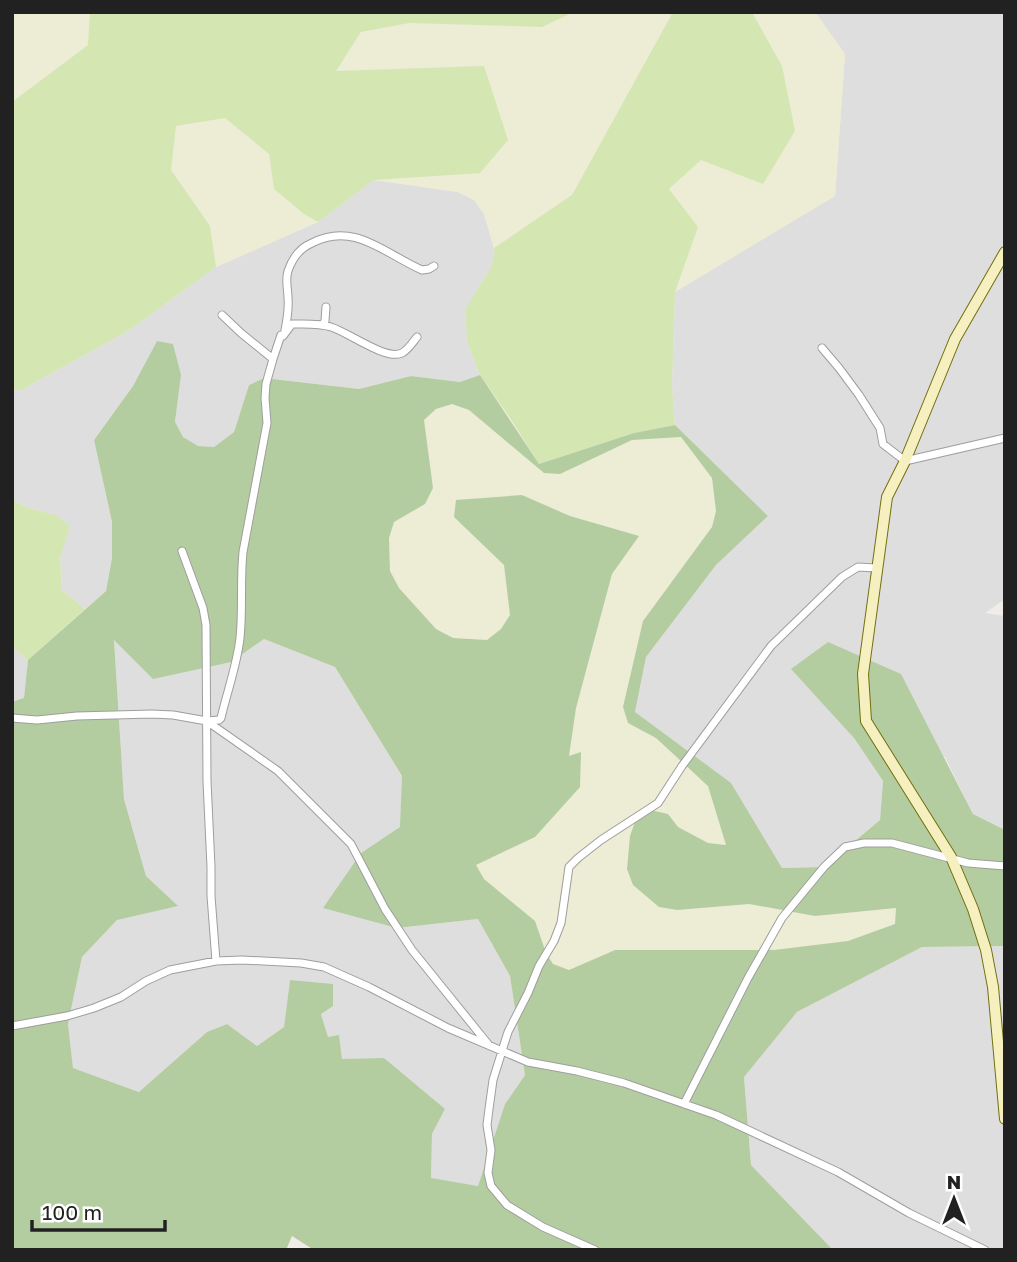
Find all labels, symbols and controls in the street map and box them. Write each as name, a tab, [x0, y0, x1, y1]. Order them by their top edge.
north arrow	[919, 1164, 989, 1234]
text: N	[947, 1170, 961, 1193]
scale bar	[32, 1188, 164, 1232]
text: 100 m	[42, 1199, 102, 1225]

